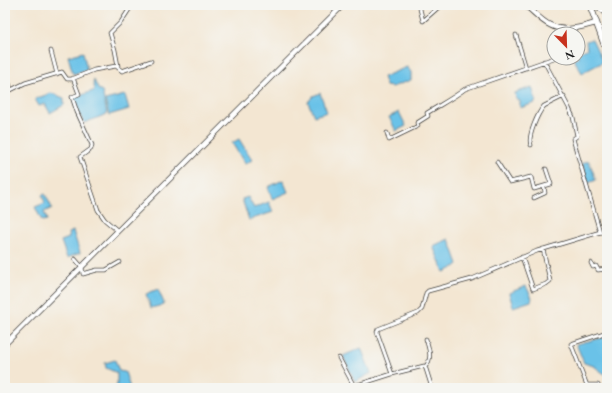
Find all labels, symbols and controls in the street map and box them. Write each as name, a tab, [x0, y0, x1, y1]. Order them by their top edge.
north arrow	[546, 26, 586, 66]
text: N	[563, 47, 577, 63]

